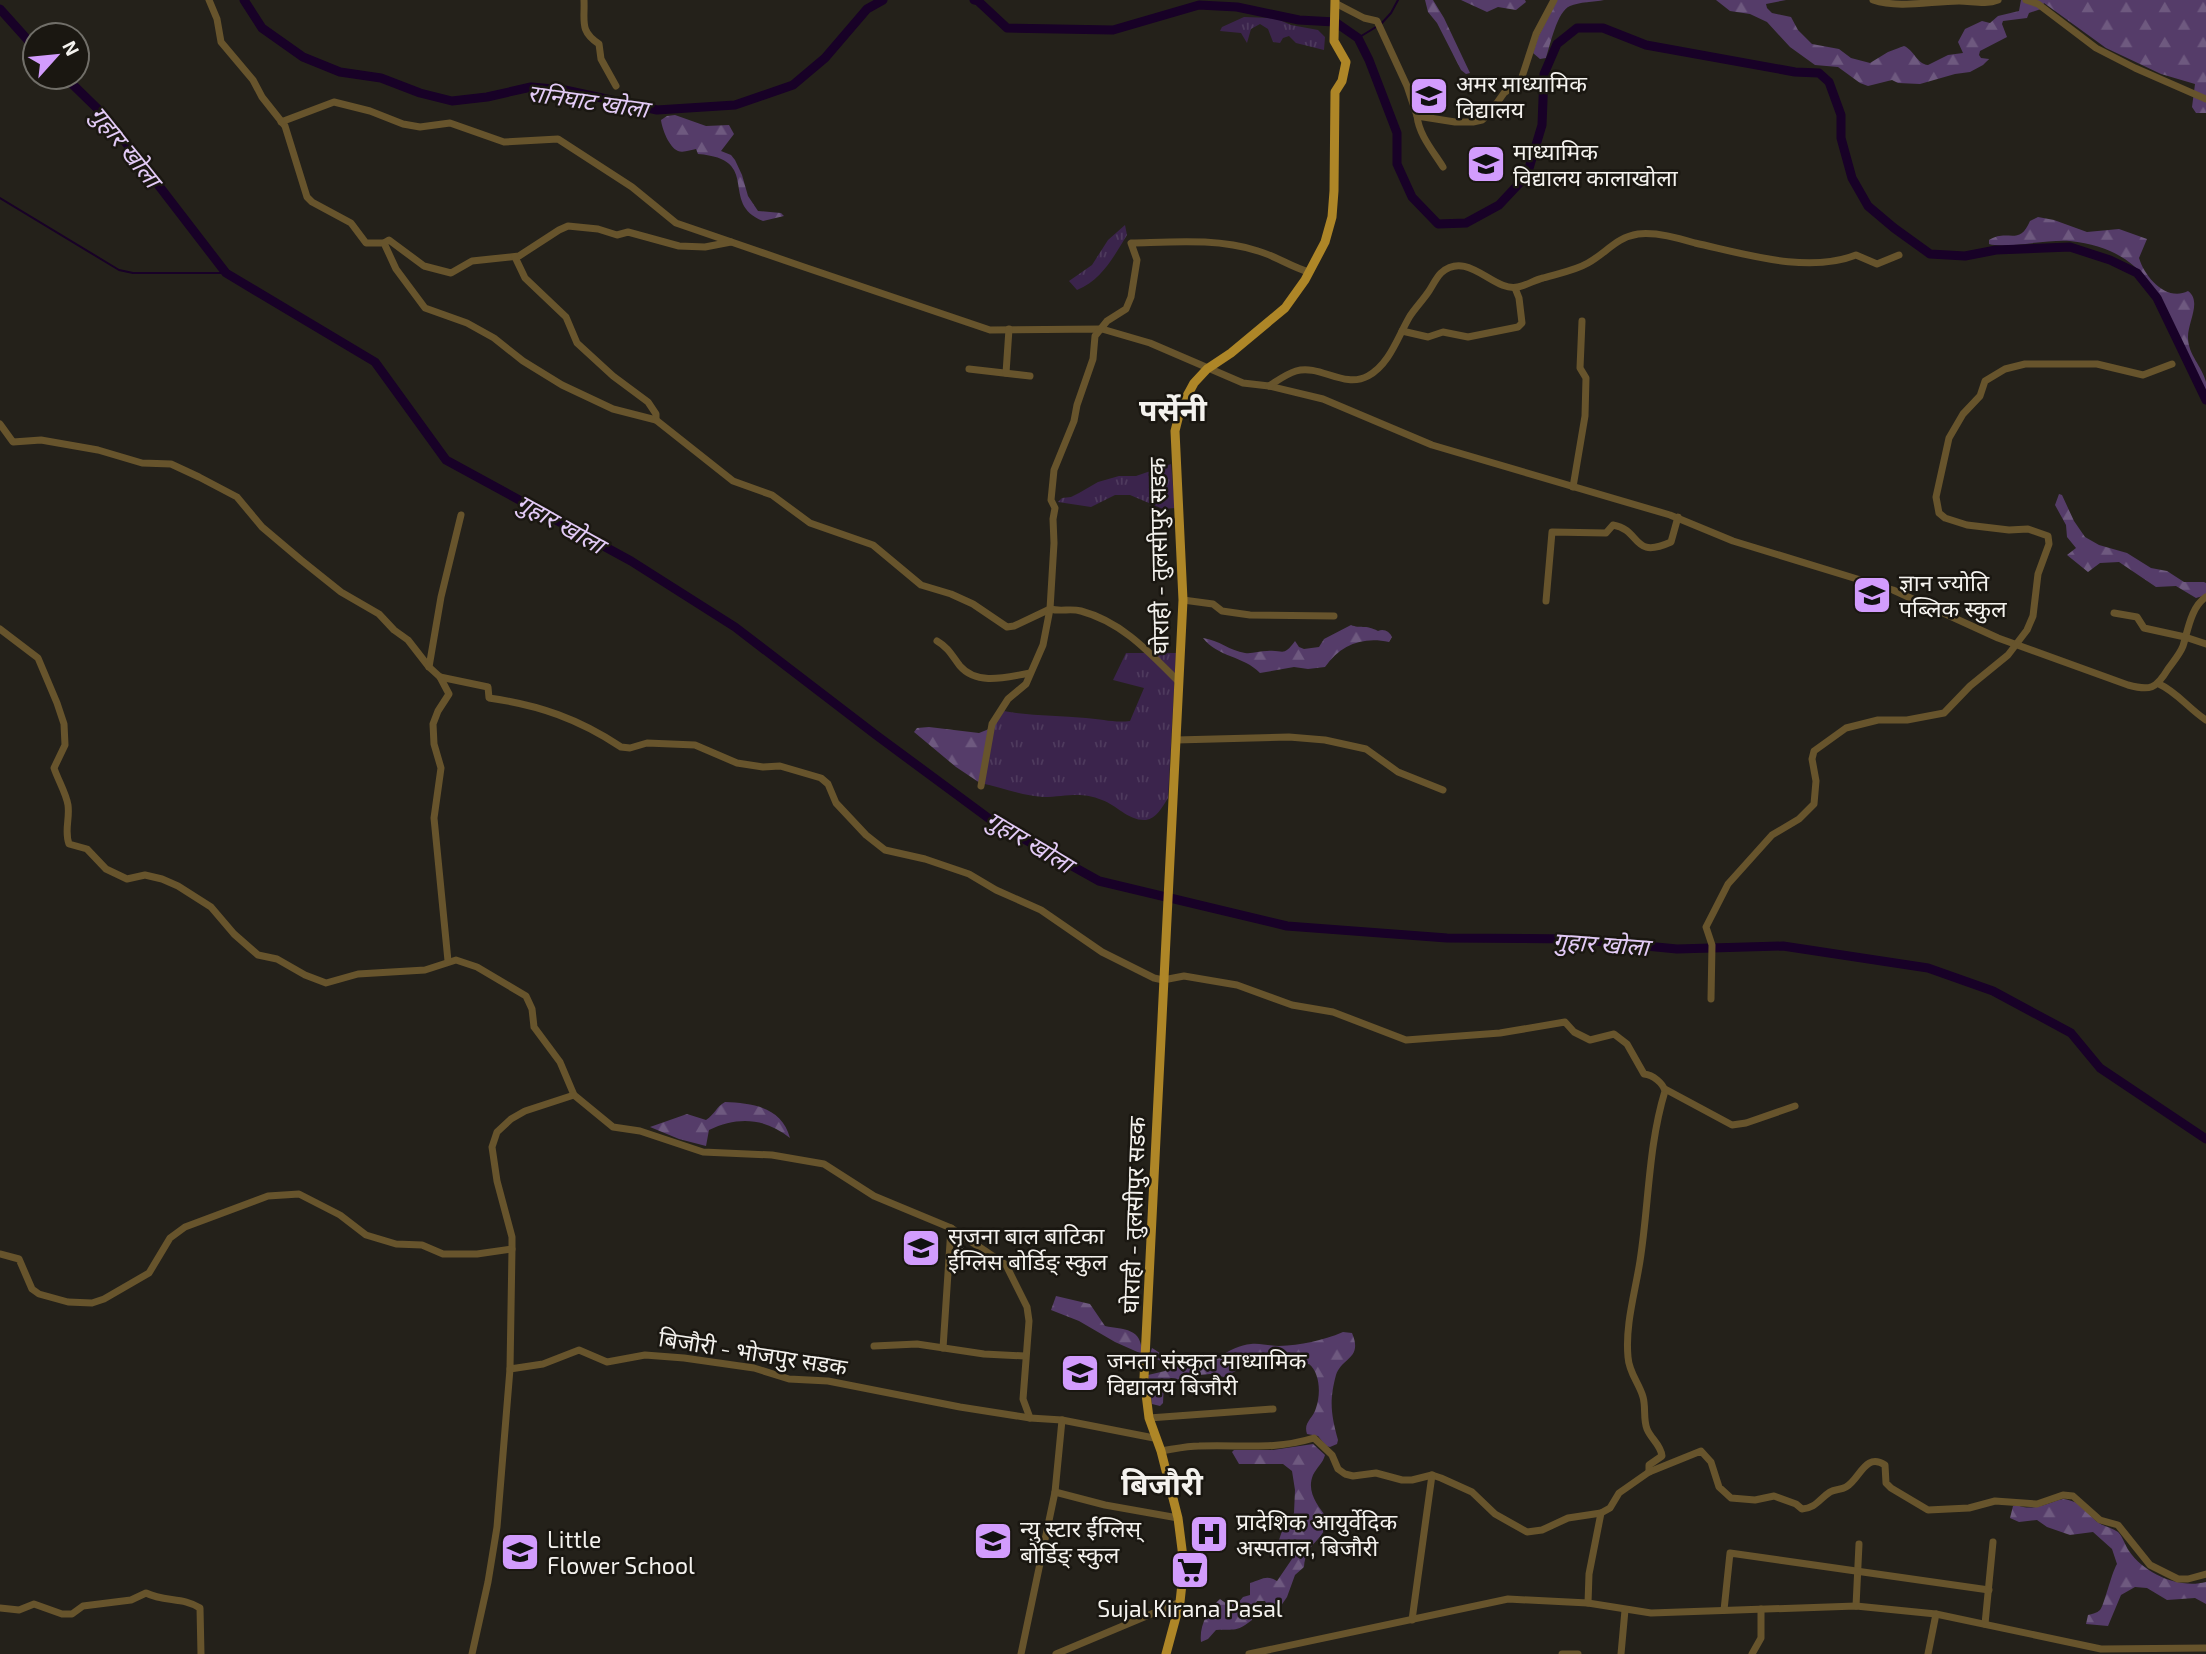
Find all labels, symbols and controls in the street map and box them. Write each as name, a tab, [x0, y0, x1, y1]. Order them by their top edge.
north arrow	[21, 21, 91, 91]
text: N	[58, 37, 85, 59]
place label: अमर माध्यामिक विद्यालय	[1456, 69, 1588, 123]
school or university icon: अमर माध्यामिक विद्यालय	[1408, 75, 1450, 117]
water label: रानिघाट खोला	[526, 77, 655, 123]
water label: गुहार खोला	[83, 100, 170, 197]
place label: माध्यामिक विद्यालय कालाखोला	[1513, 137, 1679, 191]
school or university icon: माध्यामिक विद्यालय कालाखोला	[1465, 143, 1507, 185]
district label: पर्सेनी	[1139, 391, 1208, 427]
street label: घोराही - तुलसीपुर सडक	[1142, 456, 1176, 655]
water label: गुहार खोला	[511, 487, 614, 563]
place label: ज्ञान ज्योति पब्लिक स्कुल	[1899, 568, 2007, 624]
school or university icon: ज्ञान ज्योति पब्लिक स्कुल	[1851, 574, 1893, 616]
water label: गुहार खोला	[980, 804, 1083, 882]
water label: गुहार खोला	[1552, 925, 1655, 963]
street label: घोराही - तुलसीपुर सडक	[1116, 1115, 1152, 1314]
place label: सृजना बाल बाटिका ईंग्लिस बोर्डिङ् स्कुल	[948, 1221, 1108, 1277]
school or university icon: सृजना बाल बाटिका ईंग्लिस बोर्डिङ् स्कुल	[900, 1227, 942, 1269]
street label: बिजौरी - भोजपुर सडक	[656, 1323, 851, 1383]
place label: जनता संस्कृत माध्यामिक विद्यालय बिजौरी	[1107, 1346, 1308, 1400]
school or university icon: जनता संस्कृत माध्यामिक विद्यालय बिजौरी	[1059, 1352, 1101, 1394]
district label: बिजौरी	[1121, 1465, 1204, 1501]
place label: प्रादेशिक आयुर्वेदिक अस्पताल, बिजौरी	[1236, 1507, 1398, 1561]
hospital icon: प्रादेशिक आयुर्वेदिक अस्पताल, बिजौरी	[1188, 1513, 1230, 1555]
place label: न्यु स्टार ईंग्लिस् बोर्डिङ् स्कुल	[1020, 1514, 1145, 1570]
school or university icon: न्यु स्टार ईंग्लिस् बोर्डिङ् स्कुल	[972, 1520, 1014, 1562]
place label: Little Flower School	[547, 1525, 695, 1579]
school or university icon: Little Flower School	[499, 1531, 541, 1573]
supermarket icon: Sujal Kirana Pasal	[1169, 1549, 1211, 1591]
place label: Sujal Kirana Pasal	[1097, 1594, 1283, 1622]

